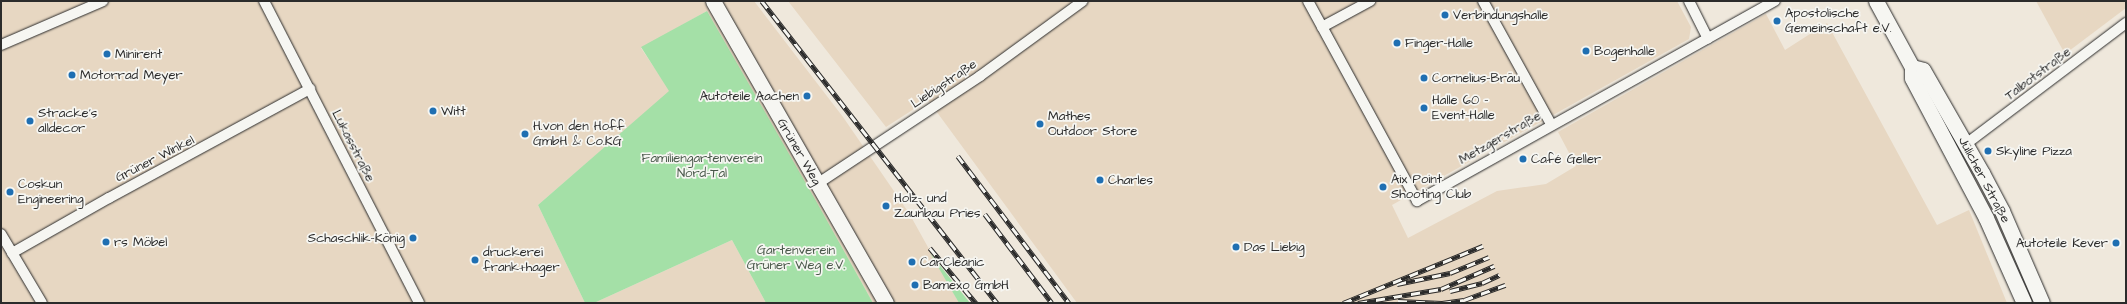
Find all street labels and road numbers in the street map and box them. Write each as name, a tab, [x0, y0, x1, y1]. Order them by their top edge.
street label: Talbotstraße	[2002, 44, 2074, 104]
street label: Liebigstraße	[908, 56, 980, 112]
street label: Lukasstraße	[328, 107, 378, 185]
street label: Metzgerstraße	[1456, 108, 1544, 168]
street label: Grüner Weg	[774, 116, 824, 188]
street label: Grüner Winkel	[113, 132, 197, 186]
street label: Jülicher Straße	[1955, 134, 2013, 226]

